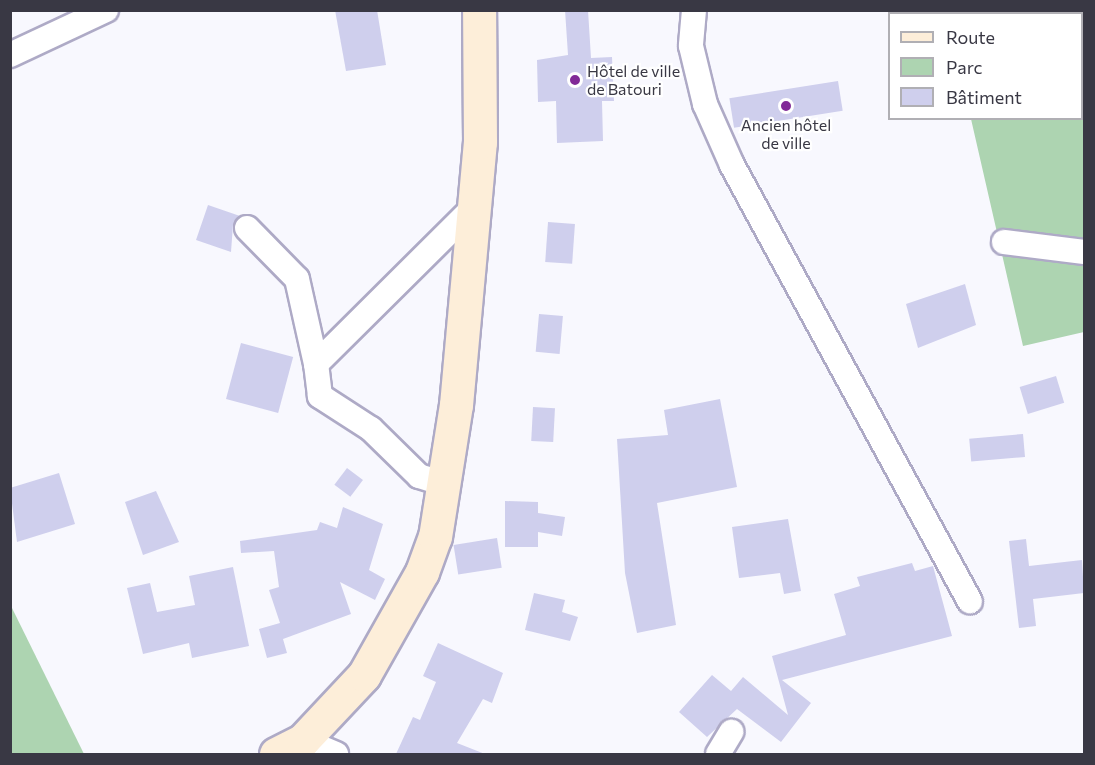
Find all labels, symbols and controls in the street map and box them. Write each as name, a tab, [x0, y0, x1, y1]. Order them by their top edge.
legend	[888, 12, 1083, 120]
text: Route	[946, 26, 995, 48]
text: Parc	[946, 56, 983, 78]
place label: Hôtel de ville de Batouri	[587, 61, 680, 99]
marker: Hôtel de ville de Batouri	[568, 73, 582, 87]
text: Bâtiment	[946, 86, 1022, 108]
marker: Ancien hôtel de ville	[779, 99, 793, 113]
place label: Ancien hôtel de ville	[741, 115, 831, 153]

